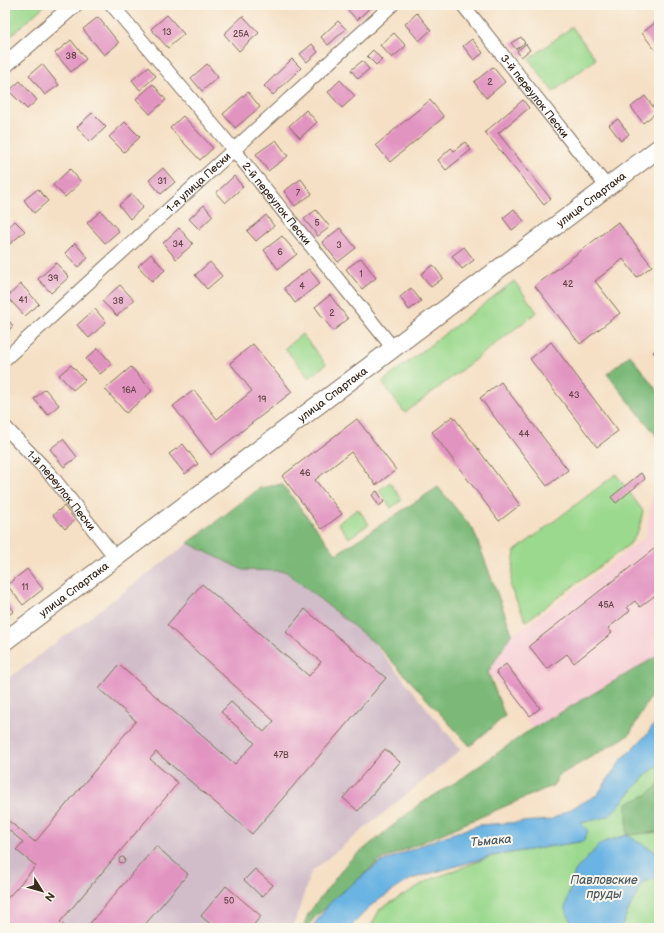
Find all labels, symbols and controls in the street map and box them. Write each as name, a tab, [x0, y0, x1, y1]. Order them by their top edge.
house number: 13	[162, 27, 172, 38]
house number: 25А	[233, 29, 250, 40]
house number: 38	[66, 51, 76, 62]
street label: 3-й переулок Пески	[498, 52, 572, 140]
house number: 2	[487, 77, 493, 88]
street label: 1-я улица Пески	[163, 149, 233, 215]
street label: 2-й переулок Пески	[240, 159, 314, 247]
street label: улица Спартака	[554, 169, 629, 229]
house number: 31	[157, 176, 167, 187]
house number: 7	[296, 188, 301, 199]
house number: 5	[314, 218, 320, 229]
house number: 34	[172, 239, 184, 250]
house number: 3	[336, 240, 342, 251]
house number: 6	[277, 247, 283, 258]
house number: 1	[359, 269, 363, 280]
house number: 39	[48, 273, 58, 284]
house number: 42	[563, 279, 574, 290]
house number: 4	[299, 281, 305, 292]
house number: 41	[19, 295, 27, 306]
house number: 38	[113, 296, 123, 307]
house number: 2	[329, 308, 335, 319]
street label: улица Спартака	[295, 364, 370, 424]
house number: 16А	[122, 385, 137, 396]
house number: 43	[568, 390, 580, 401]
house number: 19	[258, 394, 266, 405]
house number: 44	[519, 429, 530, 440]
street label: 1-й переулок Пески	[24, 448, 98, 533]
house number: 46	[300, 468, 311, 479]
street label: улица Спартака	[36, 559, 111, 620]
house number: 11	[22, 582, 28, 593]
house number: 45А	[598, 600, 615, 611]
house number: 47В	[273, 750, 289, 761]
water label: Тьмака	[470, 832, 512, 850]
north arrow	[22, 871, 62, 911]
water label: Павловские пруды	[570, 873, 638, 902]
text: N	[42, 890, 57, 904]
house number: 50	[224, 896, 234, 907]

